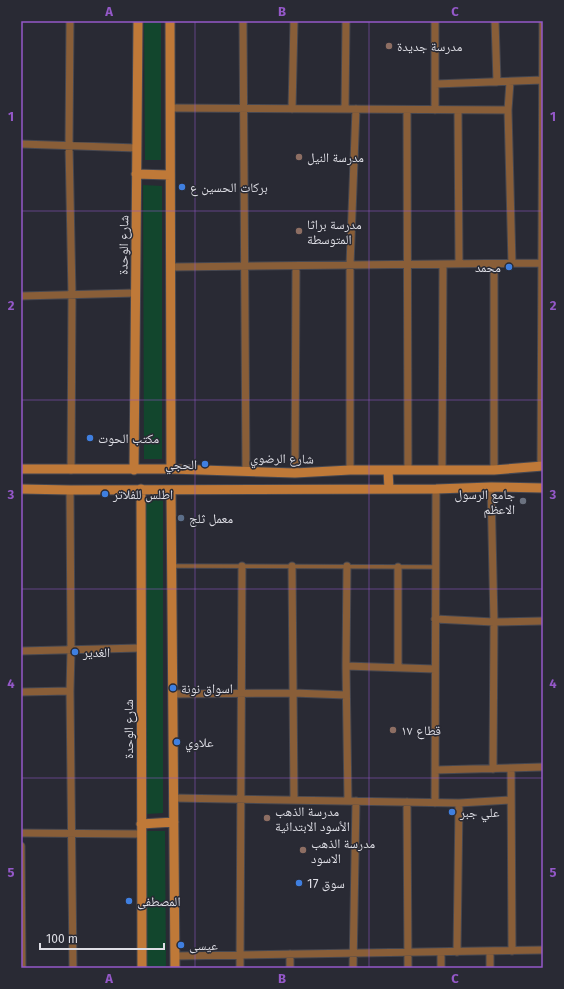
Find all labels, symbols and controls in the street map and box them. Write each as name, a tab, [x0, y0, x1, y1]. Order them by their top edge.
text: A	[104, 4, 113, 19]
text: B	[278, 4, 286, 19]
text: C	[451, 4, 459, 19]
place label: مدرسة جديدة	[397, 39, 462, 55]
marker: مدرسة جديدة	[384, 41, 394, 51]
text: 1	[8, 109, 14, 124]
text: 1	[550, 109, 556, 124]
place label: مدرسة النيل	[307, 150, 364, 166]
marker: مدرسة النيل	[294, 152, 304, 162]
place label: بركات الحسين ع	[190, 180, 268, 197]
marker: بركات الحسين ع	[177, 182, 187, 192]
street label: شارع الوحدة	[115, 215, 134, 275]
place label: مدرسة براثا المتوسطة	[307, 217, 362, 248]
marker: مدرسة براثا المتوسطة	[294, 226, 304, 236]
place label: محمد	[475, 260, 501, 275]
marker: محمد	[504, 262, 514, 272]
text: 2	[8, 298, 15, 313]
text: 2	[550, 298, 557, 313]
place label: مكتب الحوت	[98, 431, 159, 447]
marker: مكتب الحوت	[85, 433, 95, 443]
street label: شارع الرضوي	[250, 450, 314, 470]
place label: الحجي	[165, 457, 197, 475]
marker: الحجي	[200, 459, 210, 469]
text: 3	[7, 487, 15, 502]
place label: اطلس للفلاتر	[112, 487, 173, 503]
place label: جامع الرسول الاعظم	[454, 487, 515, 518]
text: 3	[549, 487, 557, 502]
marker: اطلس للفلاتر	[100, 489, 110, 499]
marker: جامع الرسول الاعظم	[518, 496, 528, 506]
place label: معمل ثلج	[189, 511, 233, 528]
marker: معمل ثلج	[176, 513, 186, 523]
place label: الغدير	[82, 645, 110, 661]
marker: الغدير	[70, 647, 80, 657]
text: 4	[7, 676, 15, 691]
text: 4	[549, 676, 557, 691]
place label: اسواق نونة	[181, 681, 233, 697]
marker: اسواق نونة	[168, 683, 178, 693]
street label: شارع الوحدة	[121, 699, 138, 759]
place label: قطاع ١٧	[401, 723, 441, 740]
marker: قطاع ١٧	[388, 725, 398, 735]
place label: علاوي	[185, 735, 214, 753]
marker: علاوي	[172, 737, 182, 747]
place label: مدرسة الذهب الأسود الابتدائية	[275, 804, 350, 835]
place label: علي جبر	[459, 805, 500, 823]
marker: علي جبر	[447, 807, 457, 817]
marker: مدرسة الذهب الأسود الابتدائية	[262, 813, 272, 823]
place label: مدرسة الذهب الاسود	[311, 836, 375, 867]
marker: مدرسة الذهب الاسود	[298, 845, 308, 855]
text: 5	[8, 865, 15, 880]
text: 5	[550, 865, 557, 880]
place label: سوق 17	[307, 876, 345, 892]
marker: سوق 17	[294, 878, 304, 888]
place label: المصطفى	[137, 894, 180, 910]
marker: المصطفى	[124, 896, 134, 906]
scale bar	[40, 925, 164, 951]
text: 100 m	[46, 932, 78, 946]
place label: عيسى	[189, 938, 218, 954]
marker: عيسى	[176, 940, 186, 950]
text: A	[104, 971, 113, 986]
text: B	[278, 971, 286, 986]
text: C	[451, 971, 459, 986]

